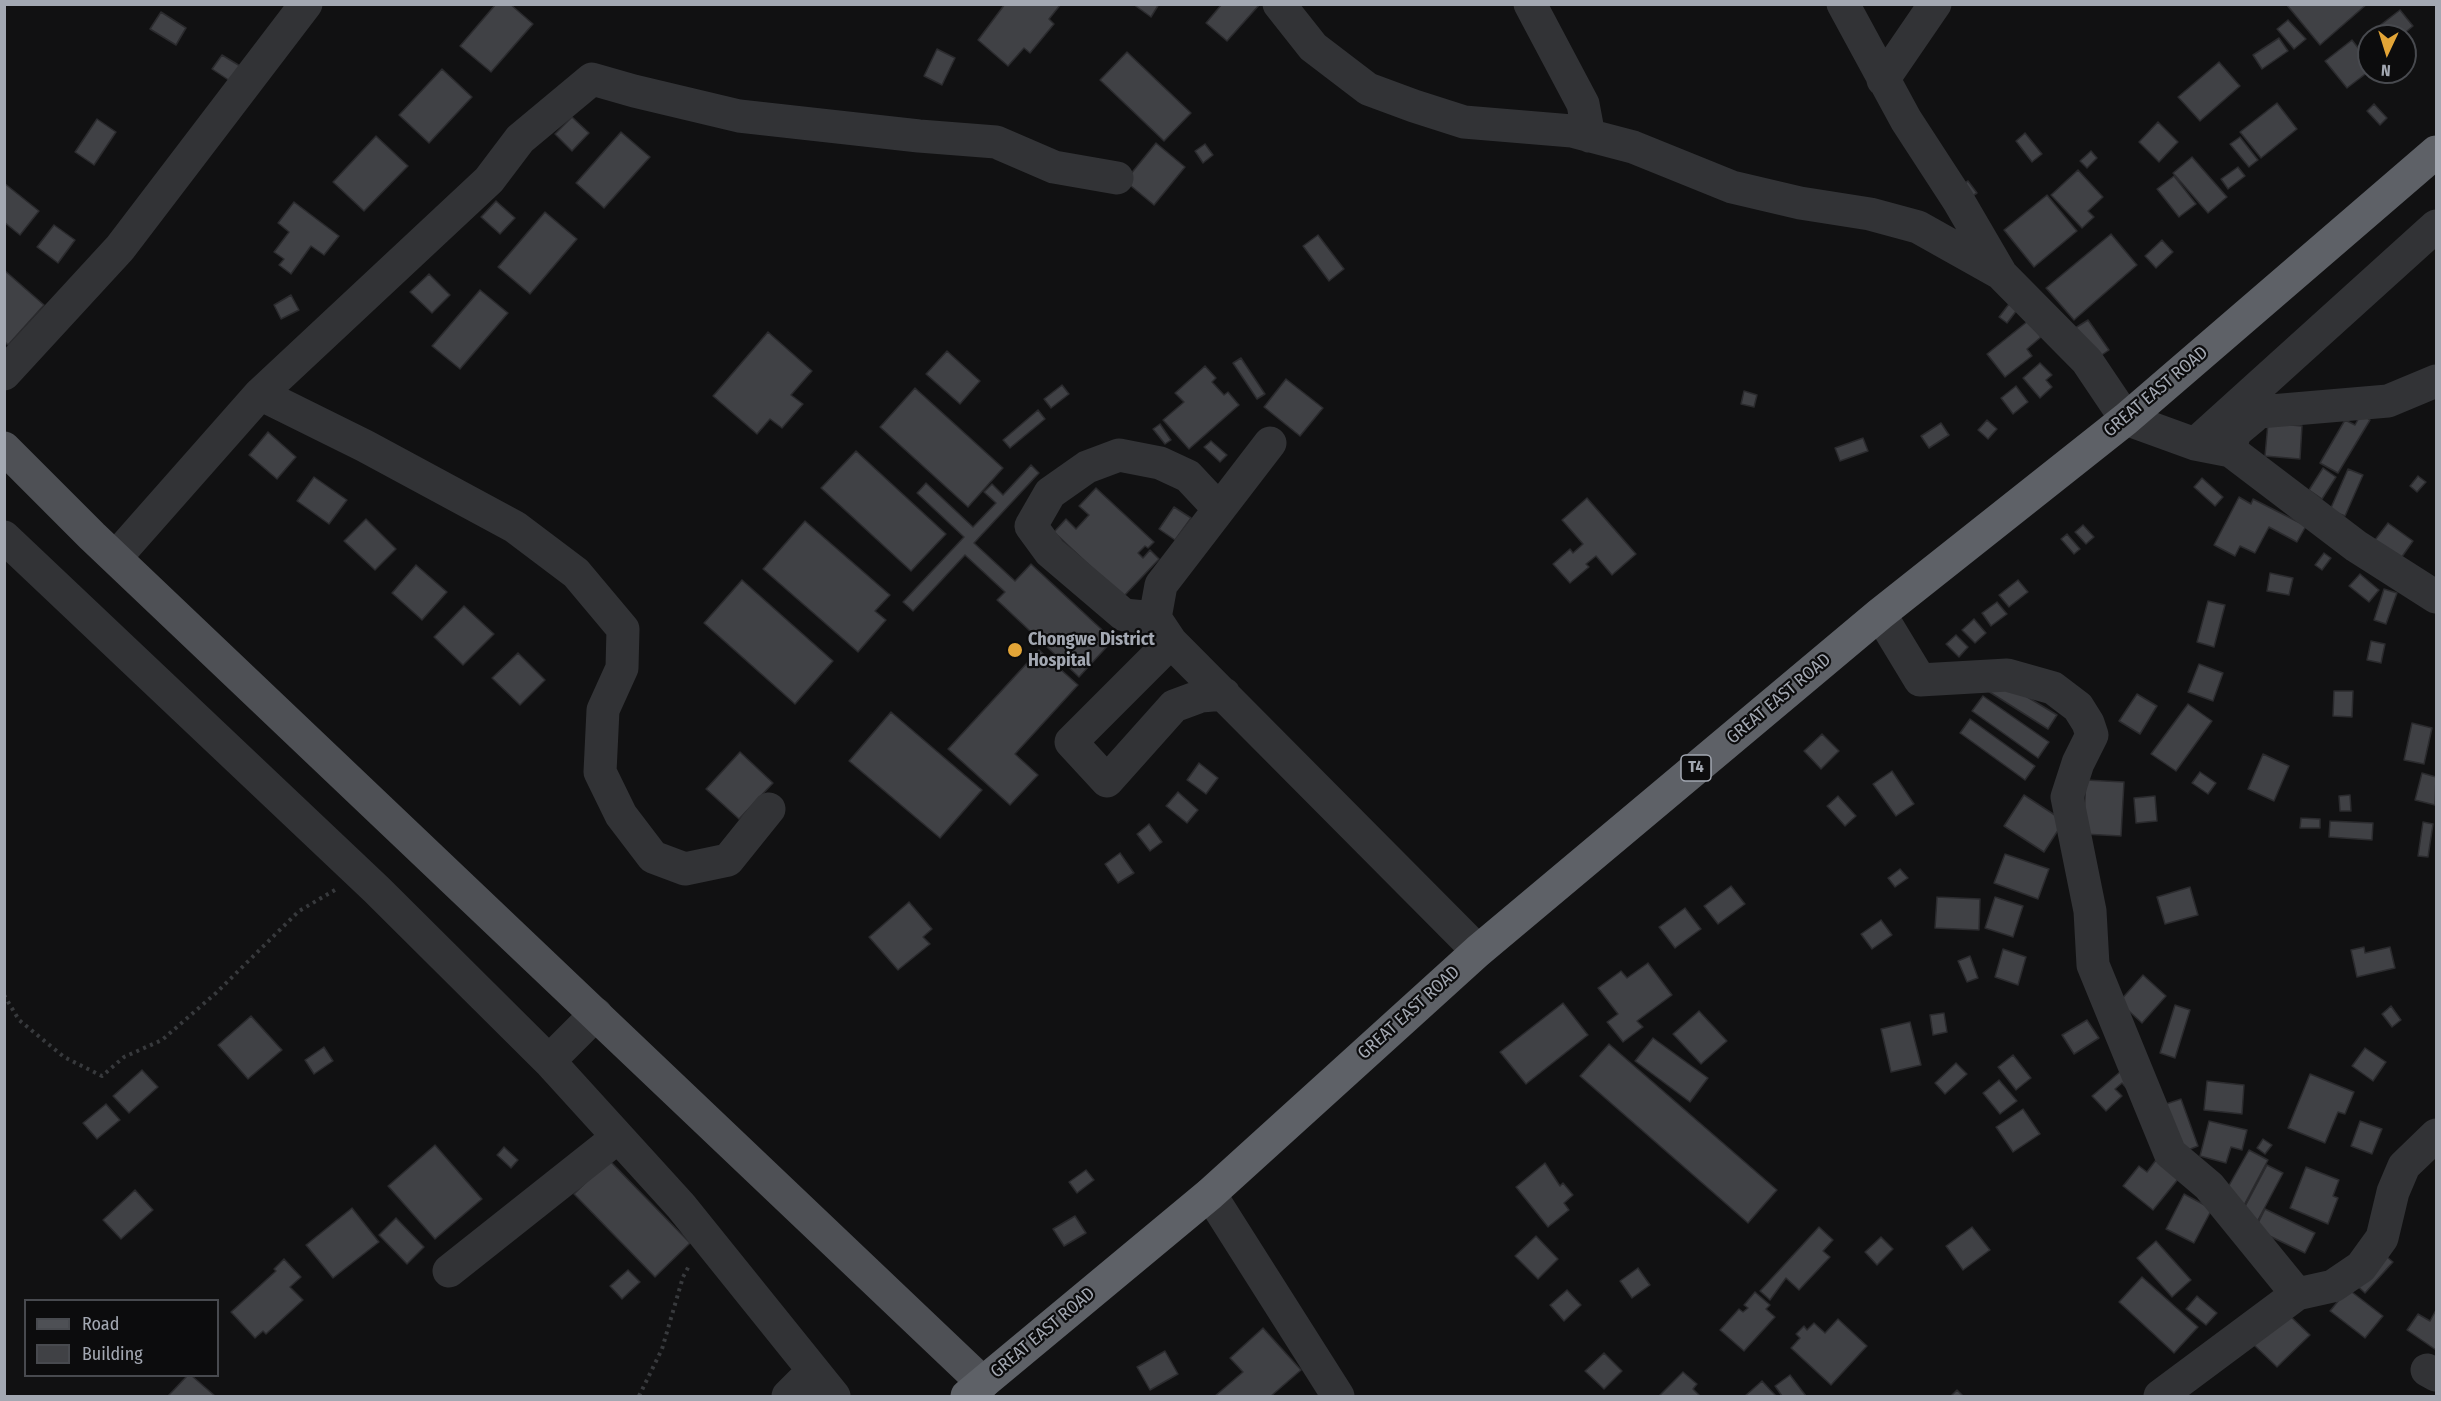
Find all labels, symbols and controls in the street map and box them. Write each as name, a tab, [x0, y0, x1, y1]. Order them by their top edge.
north arrow	[2357, 24, 2417, 84]
text: N	[2380, 61, 2391, 80]
street label: GREAT EAST ROAD	[2099, 342, 2213, 442]
place label: Chongwe District Hospital	[1028, 629, 1155, 672]
marker: Chongwe District Hospital	[1006, 641, 1024, 659]
street label: GREAT EAST ROAD	[1722, 649, 1836, 749]
road number: T4	[1681, 755, 1711, 781]
street label: GREAT EAST ROAD	[1354, 962, 1464, 1064]
street label: GREAT EAST ROAD	[986, 1283, 1100, 1383]
legend	[24, 1299, 219, 1377]
text: Road	[82, 1313, 119, 1335]
text: Building	[82, 1343, 143, 1365]

